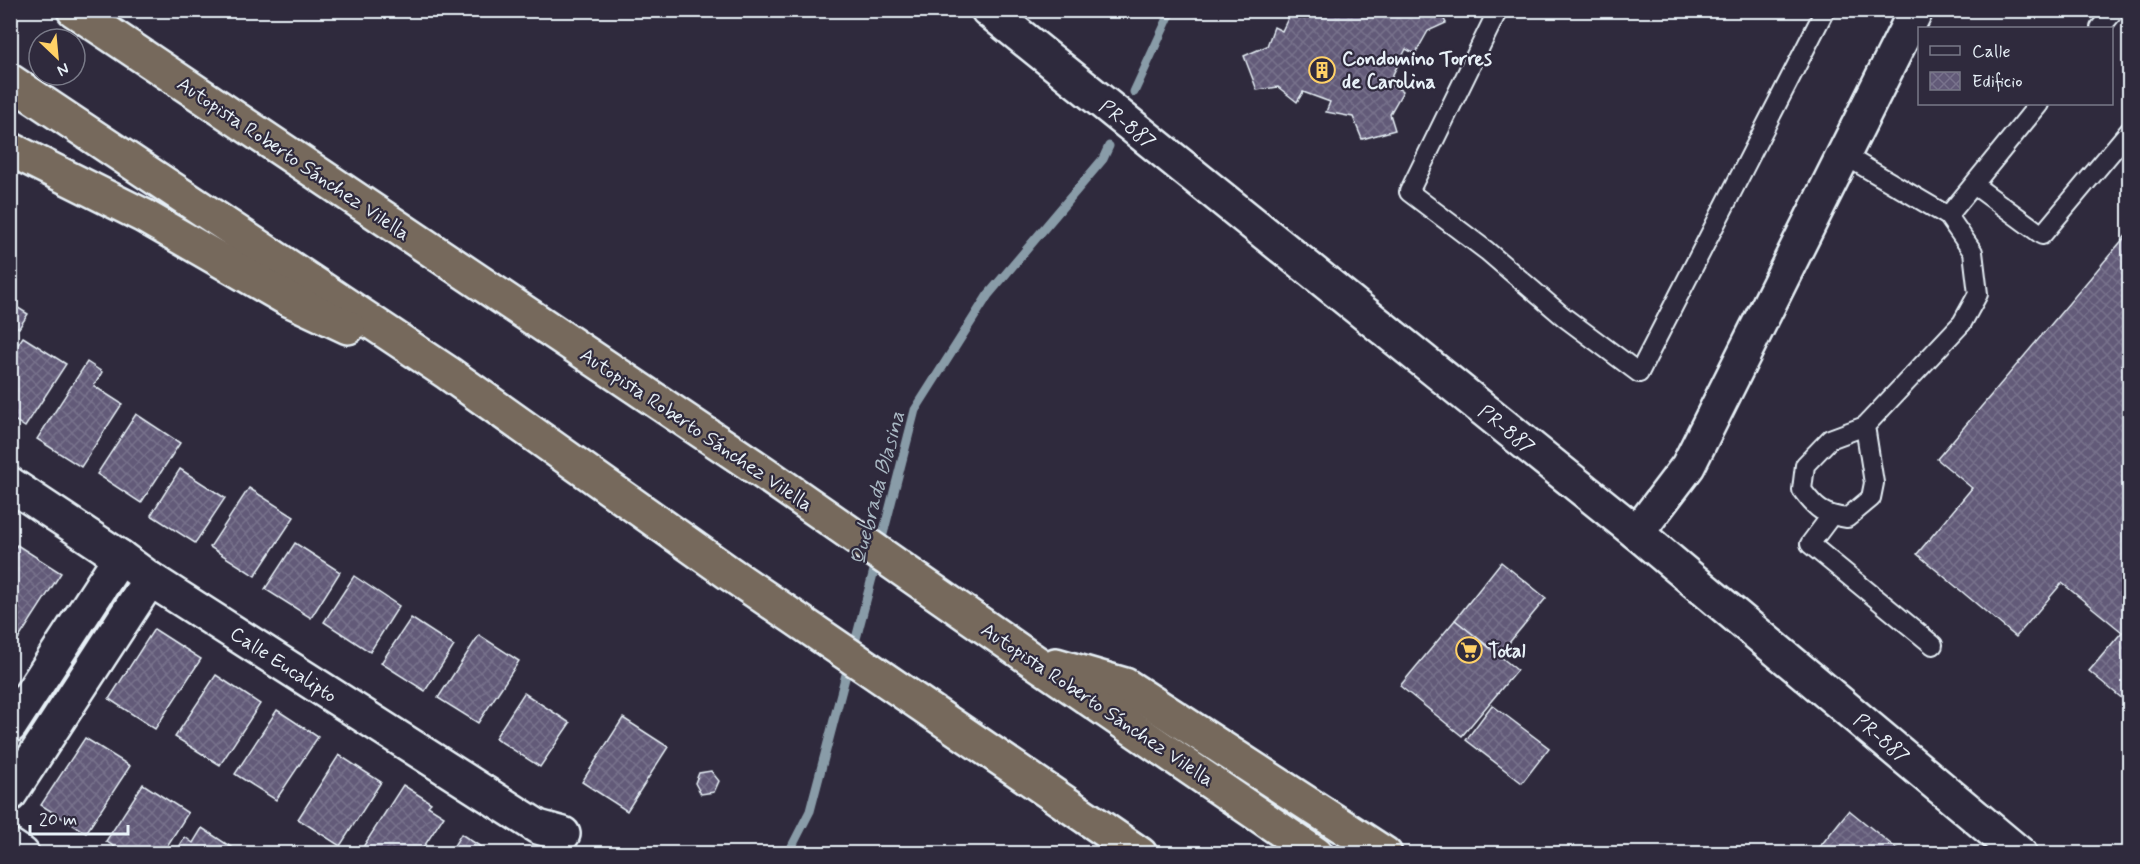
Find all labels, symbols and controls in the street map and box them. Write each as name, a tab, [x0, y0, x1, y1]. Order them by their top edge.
north arrow	[27, 27, 87, 87]
legend	[1918, 27, 2113, 105]
text: Calle	[1972, 40, 2011, 64]
place label: Condomino Torres de Carolina	[1342, 46, 1492, 96]
building icon: Condomino Torres de Carolina	[1307, 55, 1337, 85]
text: N	[54, 57, 72, 81]
text: Edificio	[1972, 70, 2023, 94]
street label: Autopista Roberto Sánchez Vilella	[171, 71, 415, 248]
street label: PR-887	[1093, 94, 1161, 156]
street label: Autopista Roberto Sánchez Vilella	[574, 342, 818, 519]
street label: PR-887	[1472, 399, 1540, 461]
water label: Quebrada Blasina	[844, 408, 912, 568]
street label: Autopista Roberto Sánchez Vilella	[975, 617, 1219, 794]
street label: Calle Eucalipto	[224, 621, 342, 710]
supermarket icon: Total	[1454, 635, 1484, 665]
place label: Total	[1488, 638, 1526, 665]
street label: PR-887	[1847, 708, 1915, 771]
scale bar	[30, 798, 128, 836]
text: 20 m	[39, 808, 77, 832]

